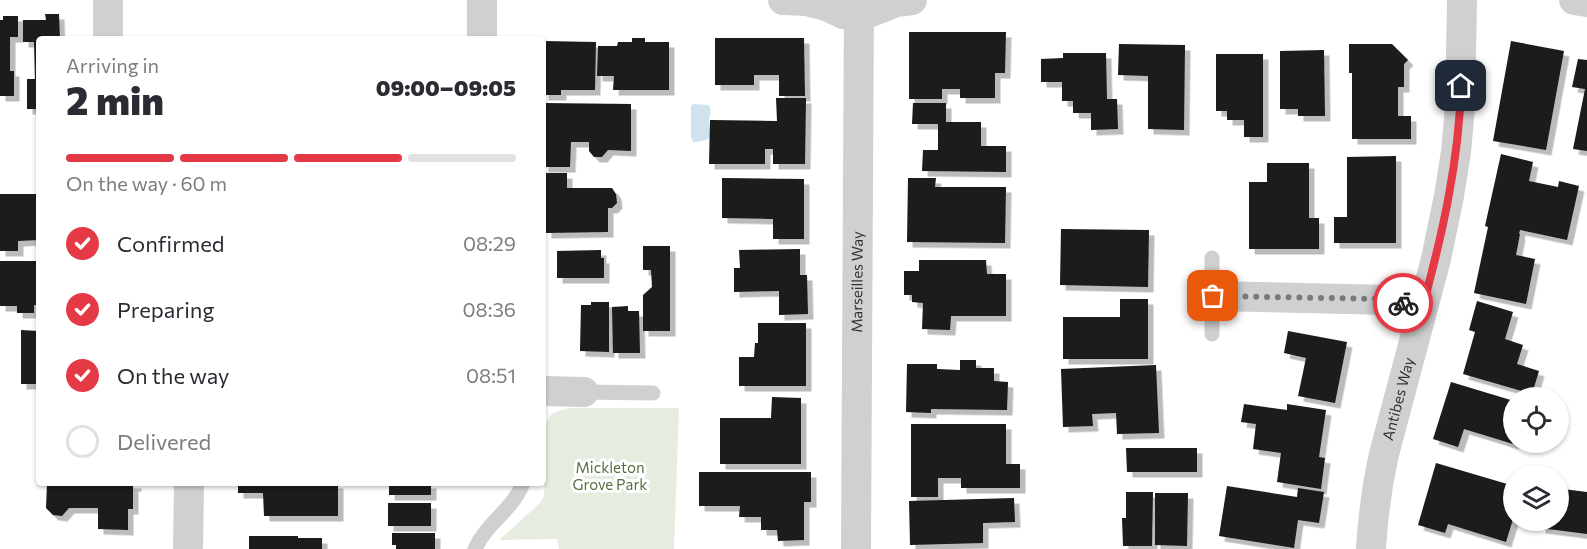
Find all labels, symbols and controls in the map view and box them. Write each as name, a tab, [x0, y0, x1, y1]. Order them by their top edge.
text: Arriving in	[66, 53, 159, 77]
pin	[1435, 60, 1486, 111]
icon: home	[1444, 69, 1477, 102]
text: 09:00–09:05	[376, 74, 516, 101]
text: 2 min	[66, 75, 164, 123]
text: On the way · 60 m	[66, 171, 227, 195]
icon: check	[66, 227, 99, 260]
text: Confirmed	[117, 230, 224, 257]
text: 08:29	[463, 231, 516, 255]
street label: Marseilles Way	[847, 231, 866, 333]
pin	[1187, 270, 1238, 321]
courier	[1373, 273, 1433, 333]
icon: bag	[1196, 279, 1229, 312]
icon: bike	[1387, 287, 1420, 320]
icon: check	[66, 293, 99, 326]
text: Preparing	[117, 296, 214, 323]
text: 08:36	[463, 297, 516, 321]
street label: Antibes Way	[1378, 355, 1417, 442]
icon: check	[66, 359, 99, 392]
text: On the way	[117, 362, 229, 389]
text: 08:51	[466, 363, 516, 387]
map controls	[1503, 387, 1569, 531]
button: locate	[1503, 387, 1569, 453]
text: Delivered	[117, 428, 211, 455]
park label: Mickleton Grove Park	[572, 458, 648, 493]
button: layers	[1503, 465, 1569, 531]

